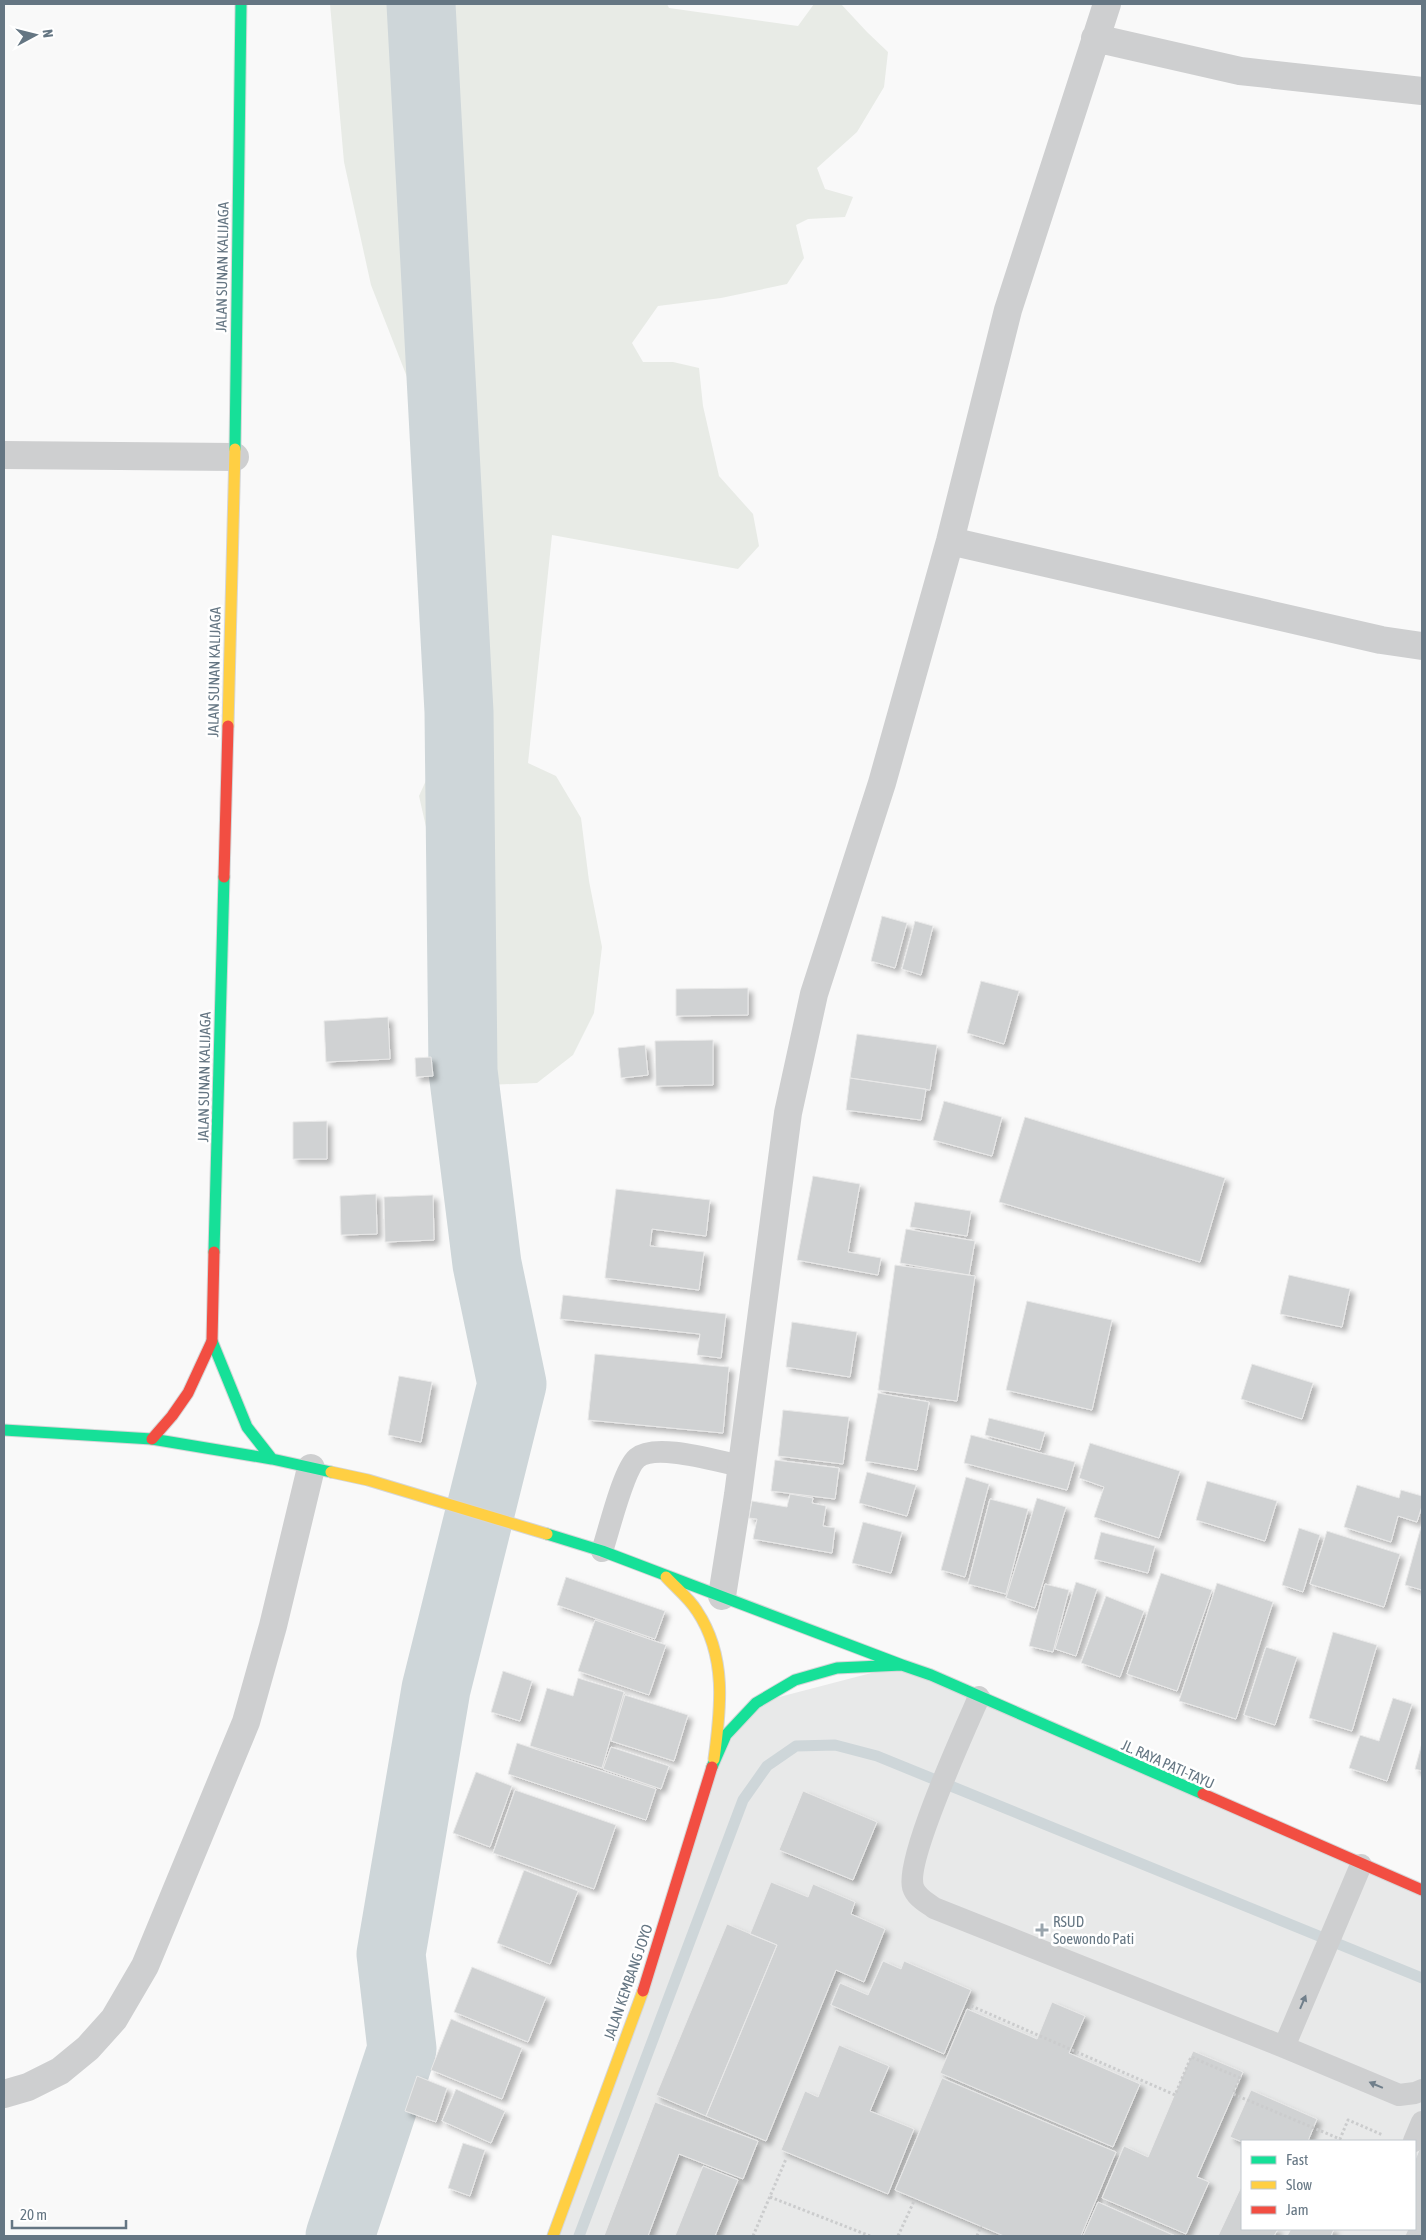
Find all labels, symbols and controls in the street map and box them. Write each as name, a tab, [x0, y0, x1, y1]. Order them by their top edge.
north arrow	[10, 10, 60, 60]
text: N	[39, 28, 56, 38]
street label: JALAN SUNAN KALIJAGA	[212, 201, 232, 332]
street label: JALAN SUNAN KALIJAGA	[204, 606, 224, 737]
street label: JALAN SUNAN KALIJAGA	[194, 1011, 214, 1142]
street label: JL. RAYA PATI-TAYU	[1119, 1736, 1217, 1792]
place label: RSUD Soewondo Pati	[1053, 1913, 1134, 1947]
street label: JALAN KEMBANG JOYO	[600, 1922, 656, 2042]
marker: RSUD Soewondo Pati	[1035, 1923, 1049, 1937]
one-way arrow	[1300, 1995, 1308, 2009]
one-way arrow	[1369, 2081, 1383, 2089]
legend	[1241, 2140, 1416, 2230]
text: Fast	[1286, 2151, 1308, 2168]
text: Slow	[1286, 2176, 1312, 2193]
scale bar	[12, 2198, 126, 2230]
text: Jam	[1286, 2201, 1309, 2218]
text: 20 m	[20, 2206, 47, 2223]

